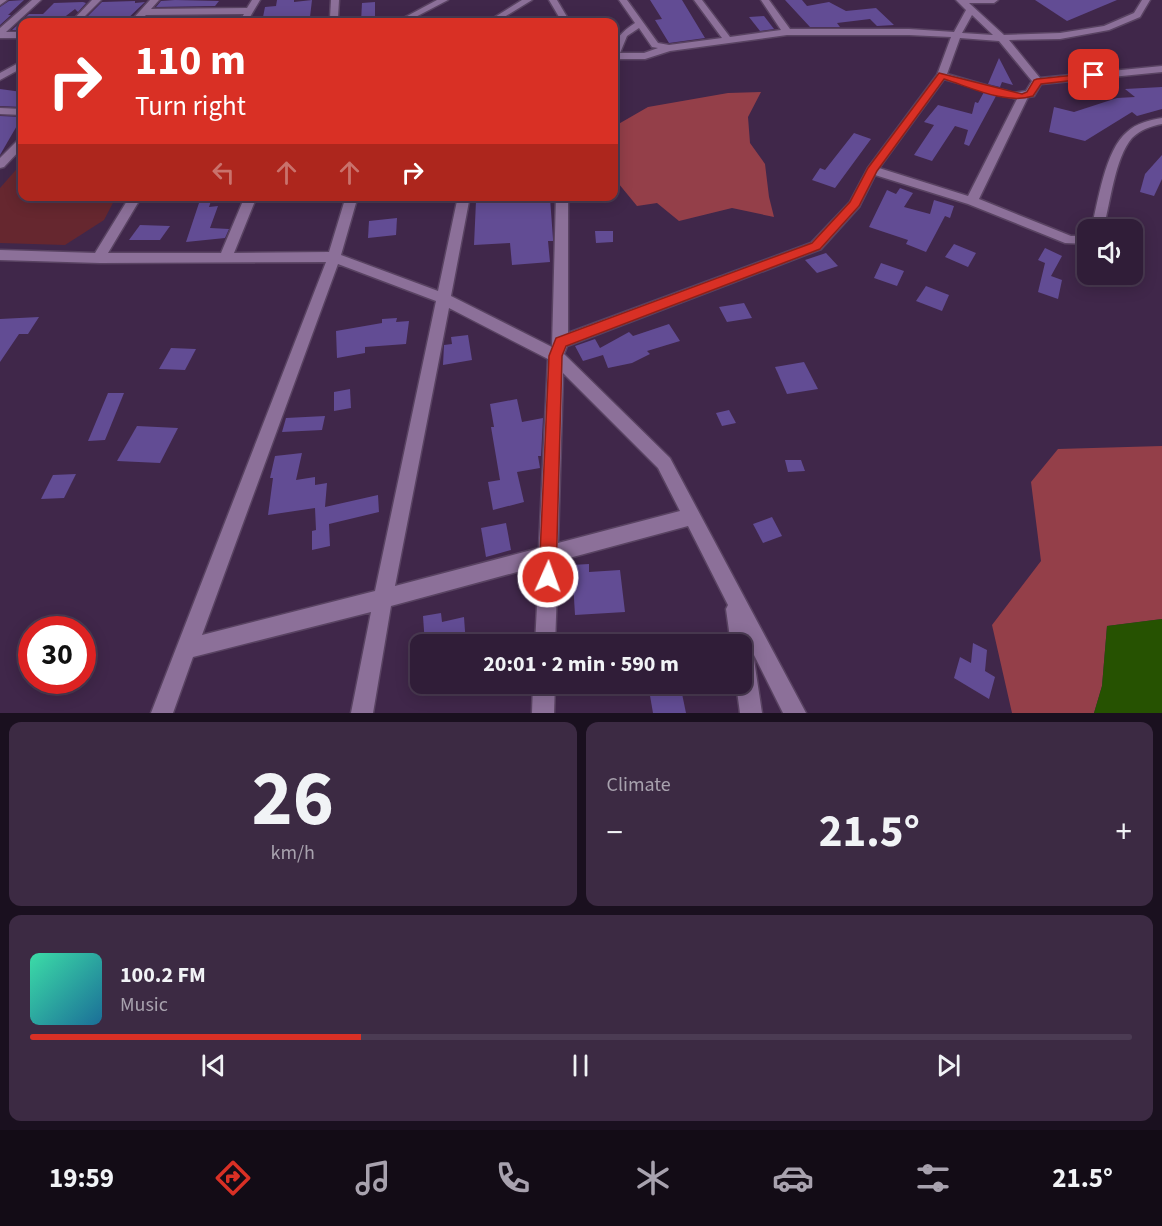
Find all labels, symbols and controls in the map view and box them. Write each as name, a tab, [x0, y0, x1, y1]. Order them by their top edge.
text: 110 m	[135, 31, 246, 91]
icon: right	[36, 42, 114, 120]
pin	[1068, 49, 1119, 100]
icon: arrive	[1077, 58, 1110, 91]
text: Turn right	[135, 87, 246, 126]
icon: left	[207, 156, 240, 189]
icon: ahead	[270, 156, 303, 189]
icon: ahead	[333, 156, 366, 189]
icon: right	[396, 156, 429, 189]
map controls	[1077, 219, 1143, 285]
button: sound	[1077, 219, 1143, 285]
position arrow	[516, 545, 580, 609]
speed limit sign: 30	[18, 616, 96, 694]
text: 20:01 · 2 min · 590 m	[483, 648, 679, 680]
text: 26	[252, 744, 334, 855]
text: Climate	[607, 771, 671, 799]
text: 21.5°	[819, 800, 920, 864]
text: −	[607, 809, 623, 856]
text: +	[1116, 809, 1132, 856]
text: km/h	[271, 839, 315, 867]
text: 100.2 FM	[120, 959, 206, 991]
text: Music	[120, 991, 168, 1019]
icon: previous	[197, 1049, 230, 1082]
icon: pause	[564, 1049, 597, 1082]
icon: next	[932, 1049, 965, 1082]
icon: directions	[212, 1157, 254, 1199]
icon: music	[352, 1157, 394, 1199]
icon: phone	[492, 1157, 534, 1199]
icon: climate	[632, 1157, 674, 1199]
icon: car	[772, 1157, 814, 1199]
icon: filters	[912, 1157, 954, 1199]
text: 19:59	[49, 1159, 114, 1198]
text: 21.5°	[1052, 1159, 1113, 1198]

